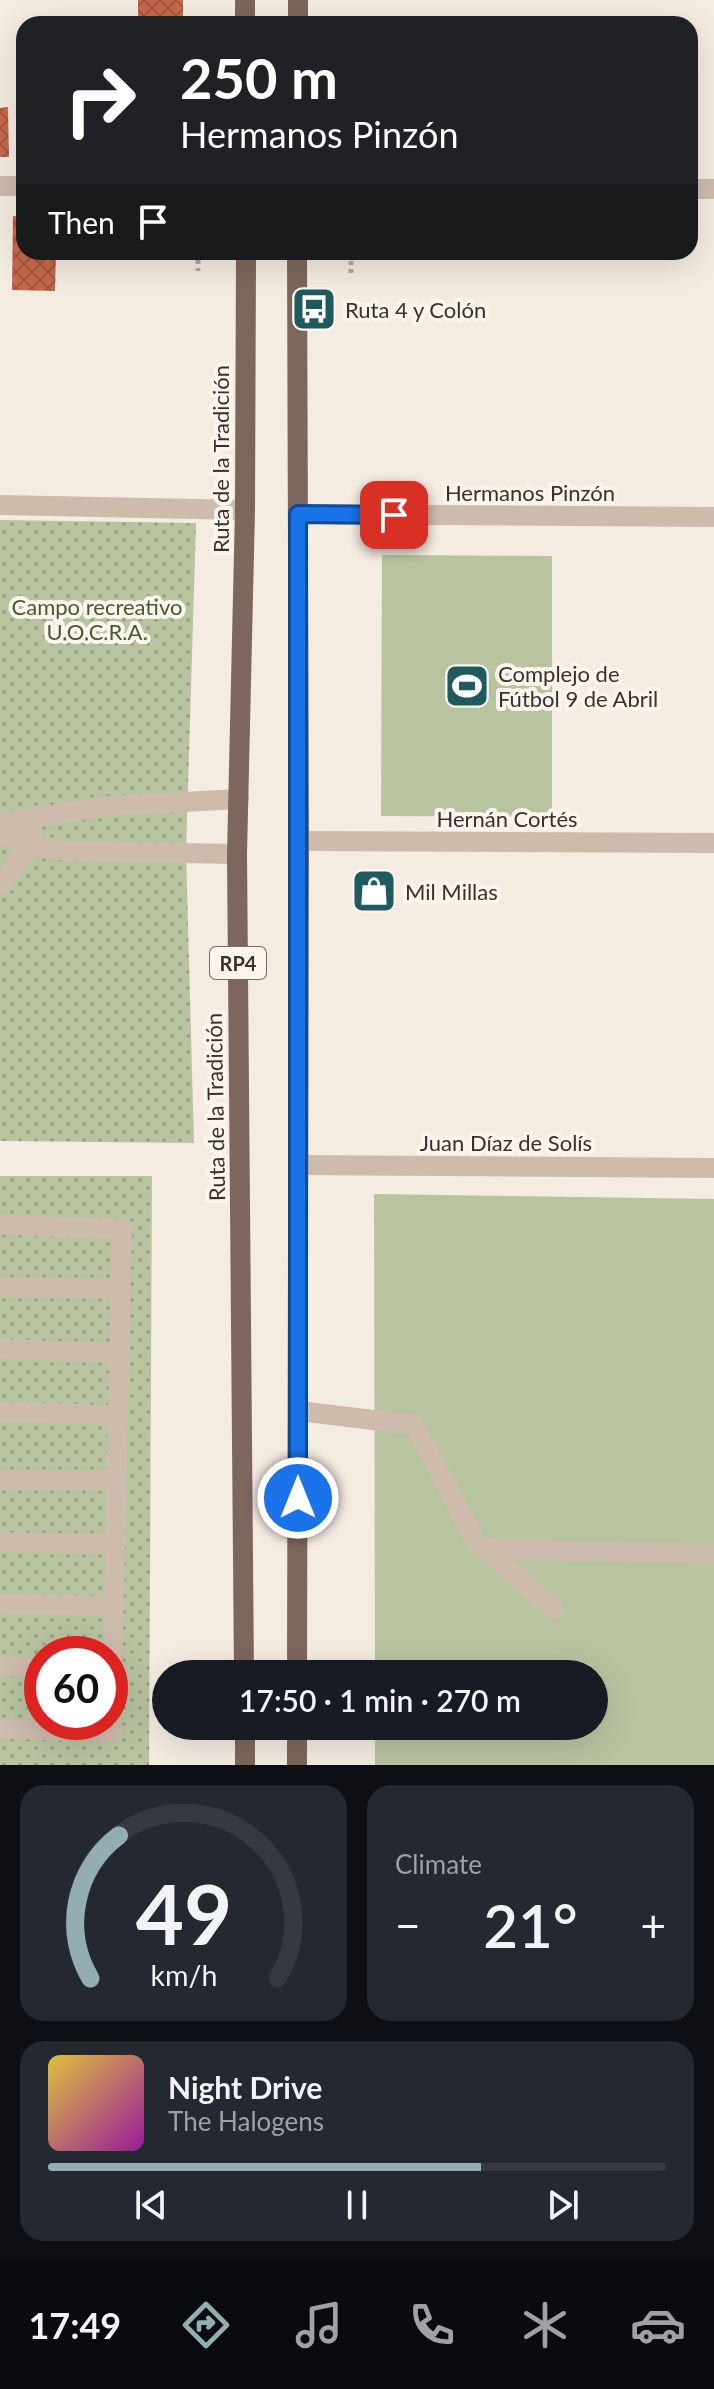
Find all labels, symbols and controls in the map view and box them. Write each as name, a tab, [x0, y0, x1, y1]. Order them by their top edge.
text: 250 m	[180, 44, 338, 111]
icon: right	[48, 48, 152, 152]
text: Hermanos Pinzón	[180, 112, 459, 156]
icon: arrive	[131, 200, 175, 244]
text: Then	[48, 204, 115, 240]
bus stop icon: Ruta 4 y Colón	[290, 285, 338, 333]
place label: Ruta 4 y Colón	[345, 296, 486, 323]
street label: Ruta de la Tradición	[207, 365, 234, 553]
street label: Hermanos Pinzón	[445, 479, 615, 506]
pin	[360, 481, 428, 549]
icon: arrive	[372, 493, 416, 537]
park label: Campo recreativo U.O.C.R.A.	[12, 593, 182, 645]
place label: Complejo de Fútbol 9 de Abril	[498, 660, 658, 712]
sports icon: Complejo de Fútbol 9 de Abril	[443, 662, 491, 710]
street label: Hernán Cortés	[436, 805, 578, 832]
shop icon: Mil Millas	[350, 867, 398, 915]
place label: Mil Millas	[405, 878, 498, 905]
road number: RP4	[210, 947, 266, 979]
street label: Ruta de la Tradición	[200, 1013, 230, 1201]
street label: Juan Díaz de Solís	[420, 1129, 592, 1156]
position arrow	[256, 1456, 340, 1540]
speed limit sign: 60	[24, 1636, 128, 1740]
text: 17:50 · 1 min · 270 m	[239, 1682, 521, 1718]
text: Climate	[395, 1848, 482, 1880]
text: 49	[135, 1863, 232, 1963]
text: 21°	[483, 1889, 578, 1961]
text: −	[395, 1899, 421, 1951]
text: +	[640, 1899, 666, 1951]
text: km/h	[150, 1958, 217, 1992]
text: Night Drive	[168, 2069, 322, 2105]
text: The Halogens	[168, 2105, 324, 2137]
icon: previous	[129, 2183, 173, 2227]
icon: pause	[335, 2183, 379, 2227]
icon: next	[541, 2183, 585, 2227]
icon: directions	[178, 2297, 234, 2353]
icon: music	[291, 2297, 347, 2353]
icon: phone	[404, 2297, 460, 2353]
icon: climate	[517, 2297, 573, 2353]
icon: car	[630, 2297, 686, 2353]
text: 17:49	[28, 2303, 121, 2347]

